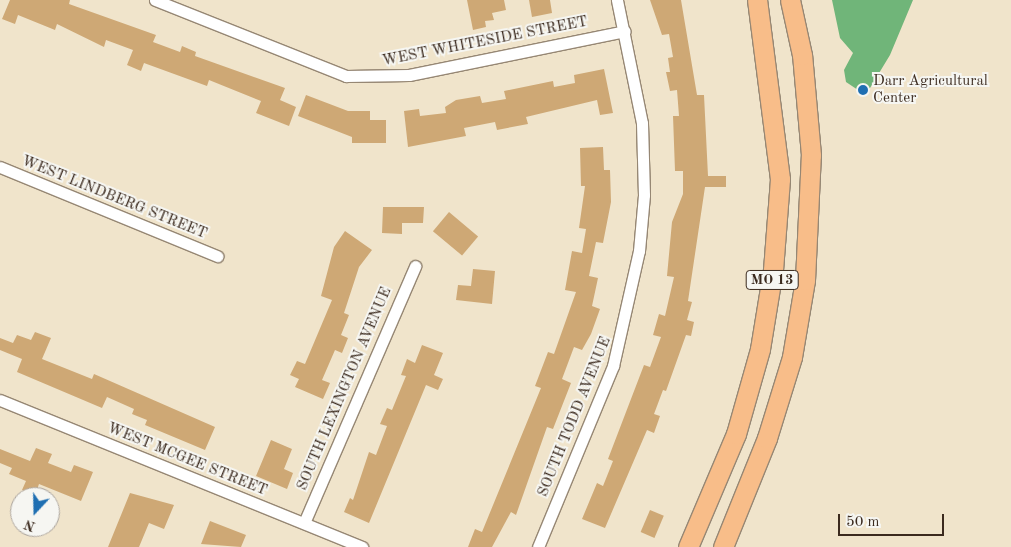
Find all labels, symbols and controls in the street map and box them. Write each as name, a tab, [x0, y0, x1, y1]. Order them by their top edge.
street label: WEST WHITESIDE STREET	[381, 13, 589, 71]
place label: Darr Agricultural Center	[873, 72, 988, 107]
marker: Darr Agricultural Center	[857, 84, 869, 96]
street label: WEST LINDBERG STREET	[19, 152, 209, 244]
road number: MO 13	[744, 268, 800, 292]
street label: SOUTH LEXINGTON AVENUE	[294, 285, 396, 493]
street label: SOUTH TODD AVENUE	[535, 334, 615, 500]
street label: WEST MCGEE STREET	[104, 420, 270, 500]
north arrow	[10, 487, 60, 537]
scale bar	[841, 504, 947, 536]
text: 50 m	[846, 515, 880, 530]
text: N	[22, 517, 37, 534]

